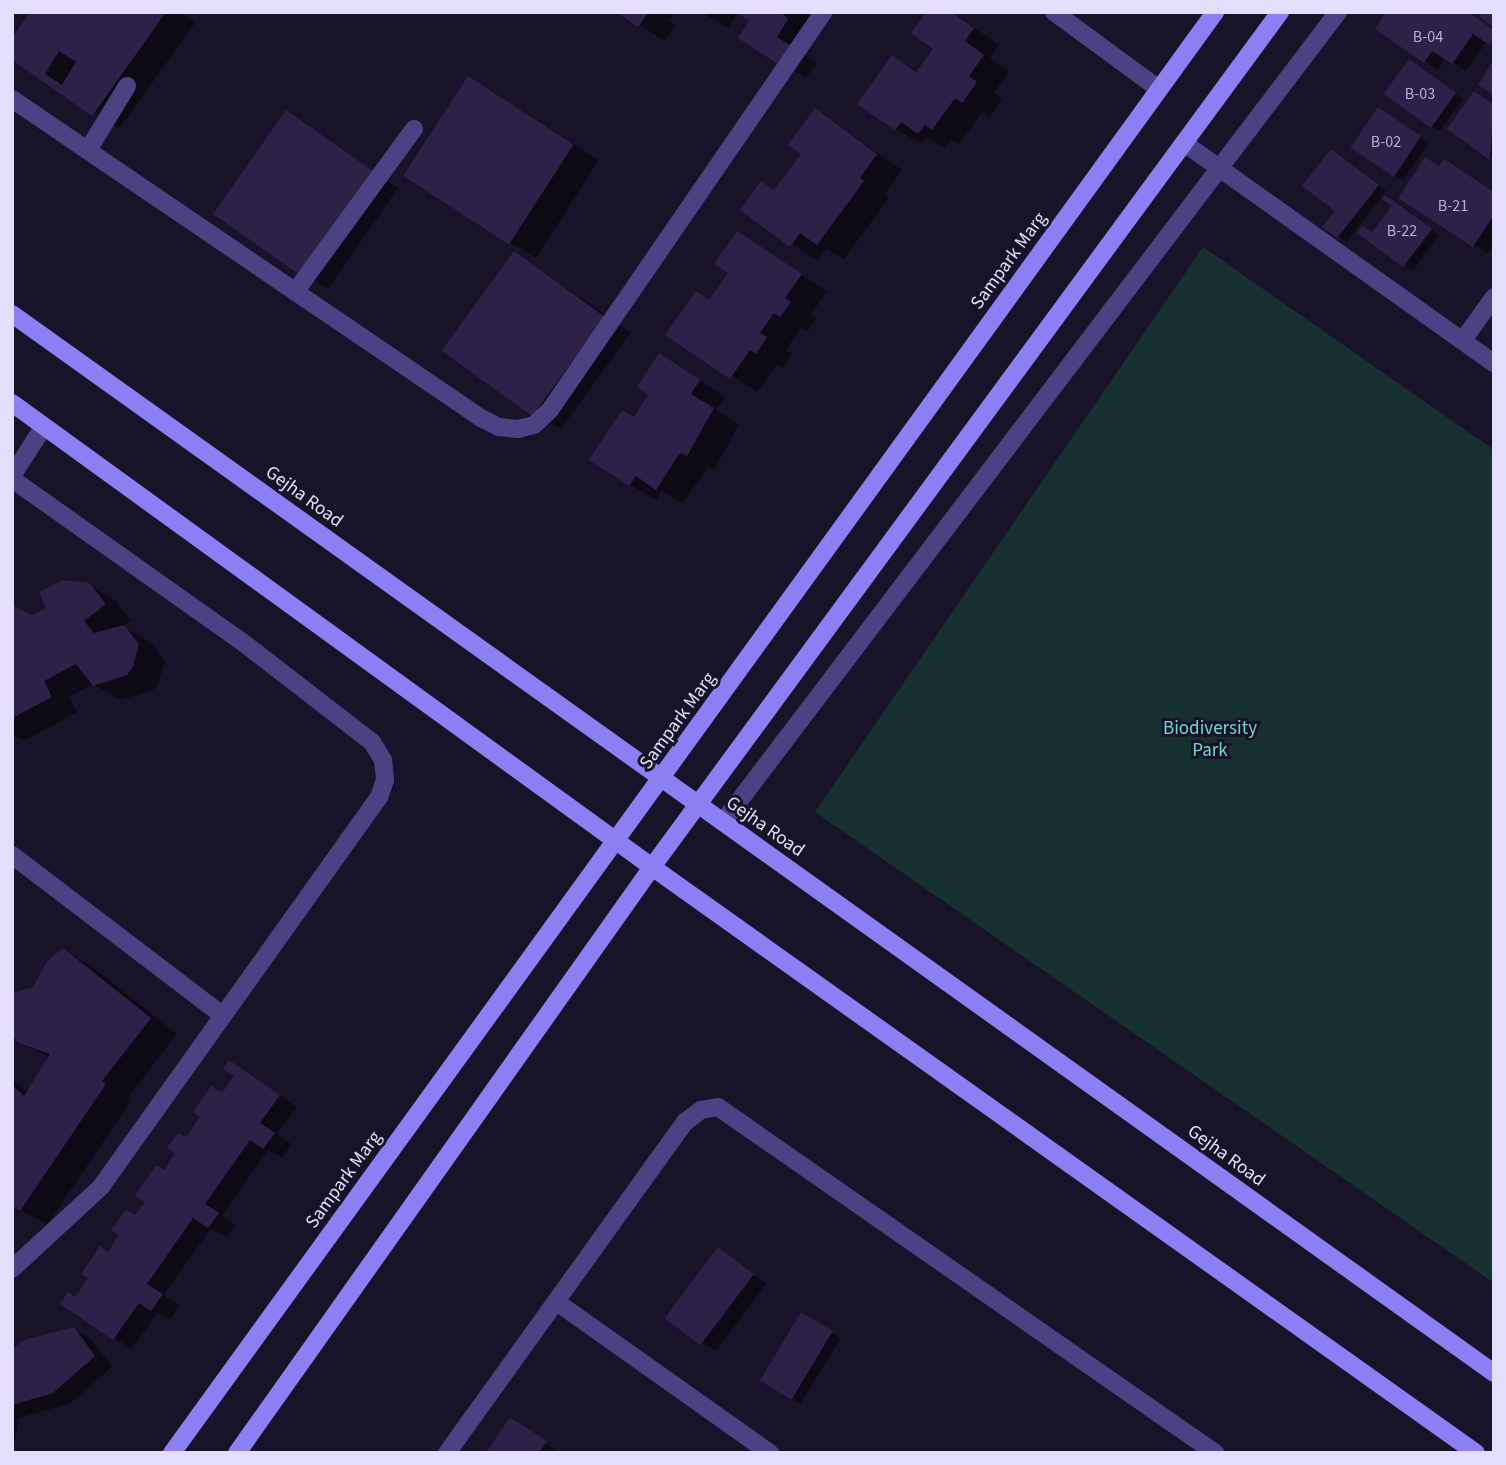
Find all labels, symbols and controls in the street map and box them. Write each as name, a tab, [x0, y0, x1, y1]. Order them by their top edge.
house number: B-04	[1413, 27, 1443, 47]
house number: B-03	[1405, 84, 1435, 104]
house number: B-02	[1371, 132, 1401, 152]
house number: B-21	[1438, 196, 1468, 216]
street label: Sampark Marg	[966, 208, 1052, 314]
house number: B-22	[1387, 221, 1417, 241]
street label: Gejha Road	[261, 461, 347, 533]
street label: Sampark Marg	[635, 668, 721, 774]
park label: Biodiversity Park	[1163, 718, 1257, 762]
street label: Gejha Road	[721, 792, 809, 862]
street label: Gejha Road	[1183, 1120, 1269, 1192]
street label: Sampark Marg	[301, 1127, 387, 1233]

